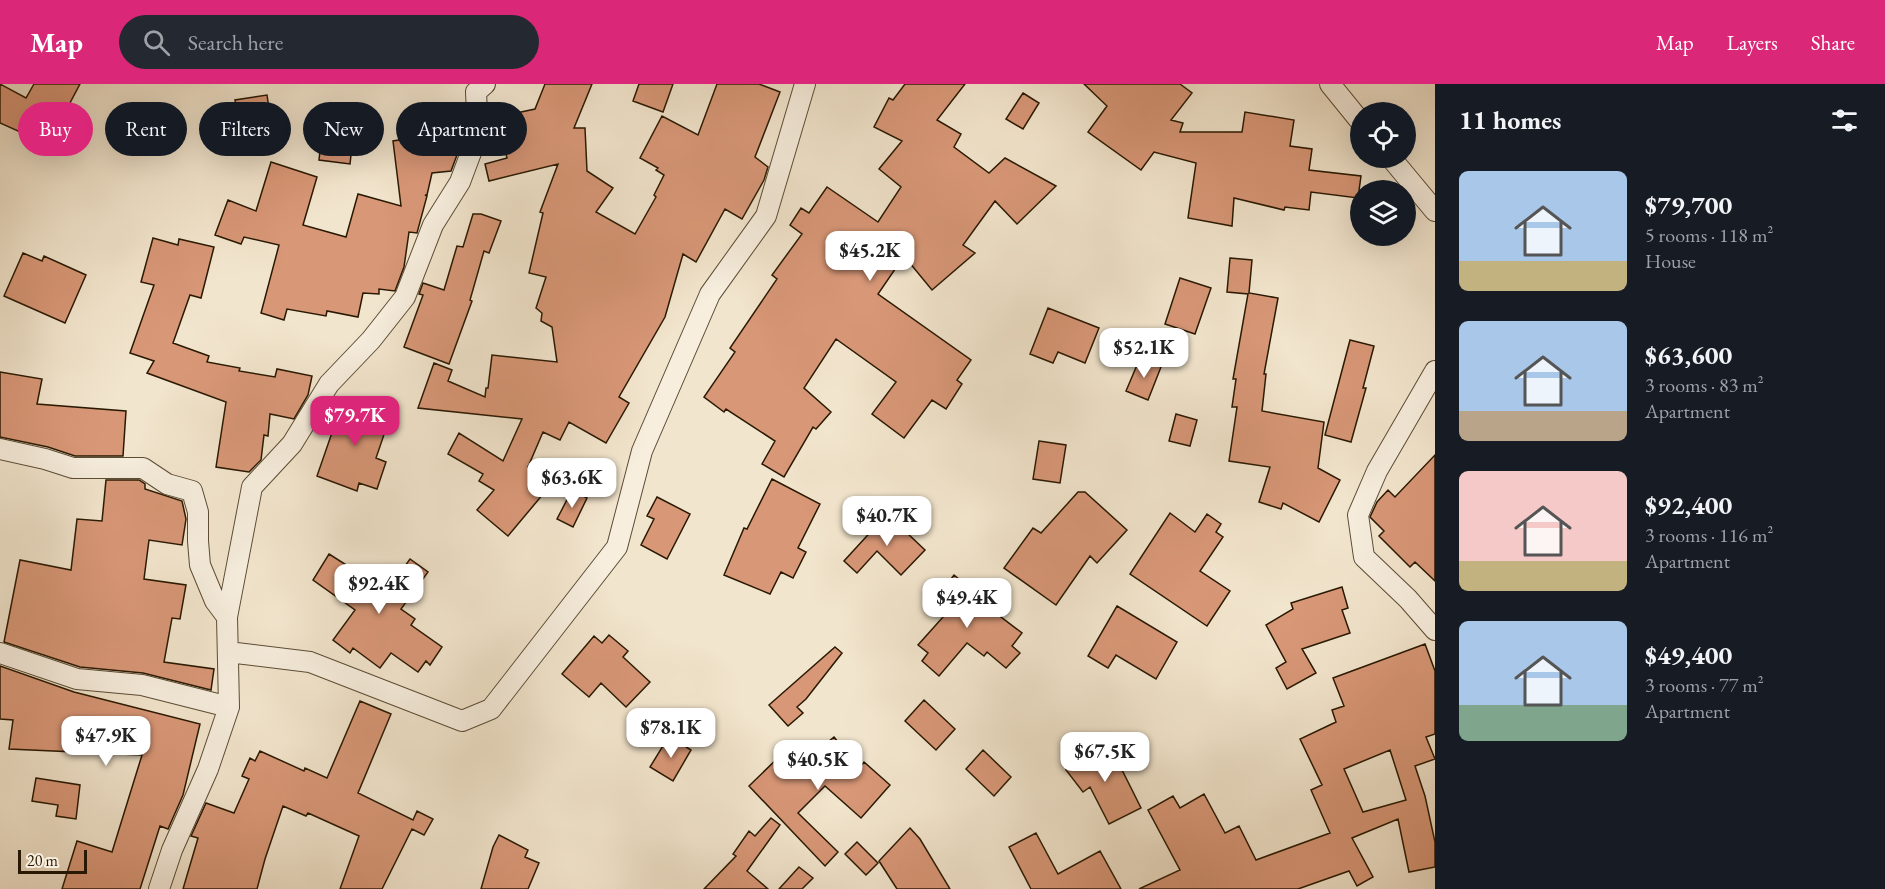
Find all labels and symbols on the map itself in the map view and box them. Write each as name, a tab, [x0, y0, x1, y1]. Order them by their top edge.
pin: $45.2K	[821, 231, 919, 282]
pin: $52.1K	[1095, 328, 1193, 379]
pin: $79.7K	[306, 396, 404, 447]
pin: $63.6K	[523, 458, 621, 509]
pin: $40.7K	[838, 496, 936, 547]
pin: $92.4K	[330, 564, 428, 615]
pin: $49.4K	[918, 578, 1016, 629]
pin: $78.1K	[622, 708, 720, 759]
pin: $47.9K	[57, 716, 155, 767]
pin: $67.5K	[1056, 732, 1154, 783]
pin: $40.5K	[769, 740, 867, 791]
scale bar	[18, 847, 87, 874]

